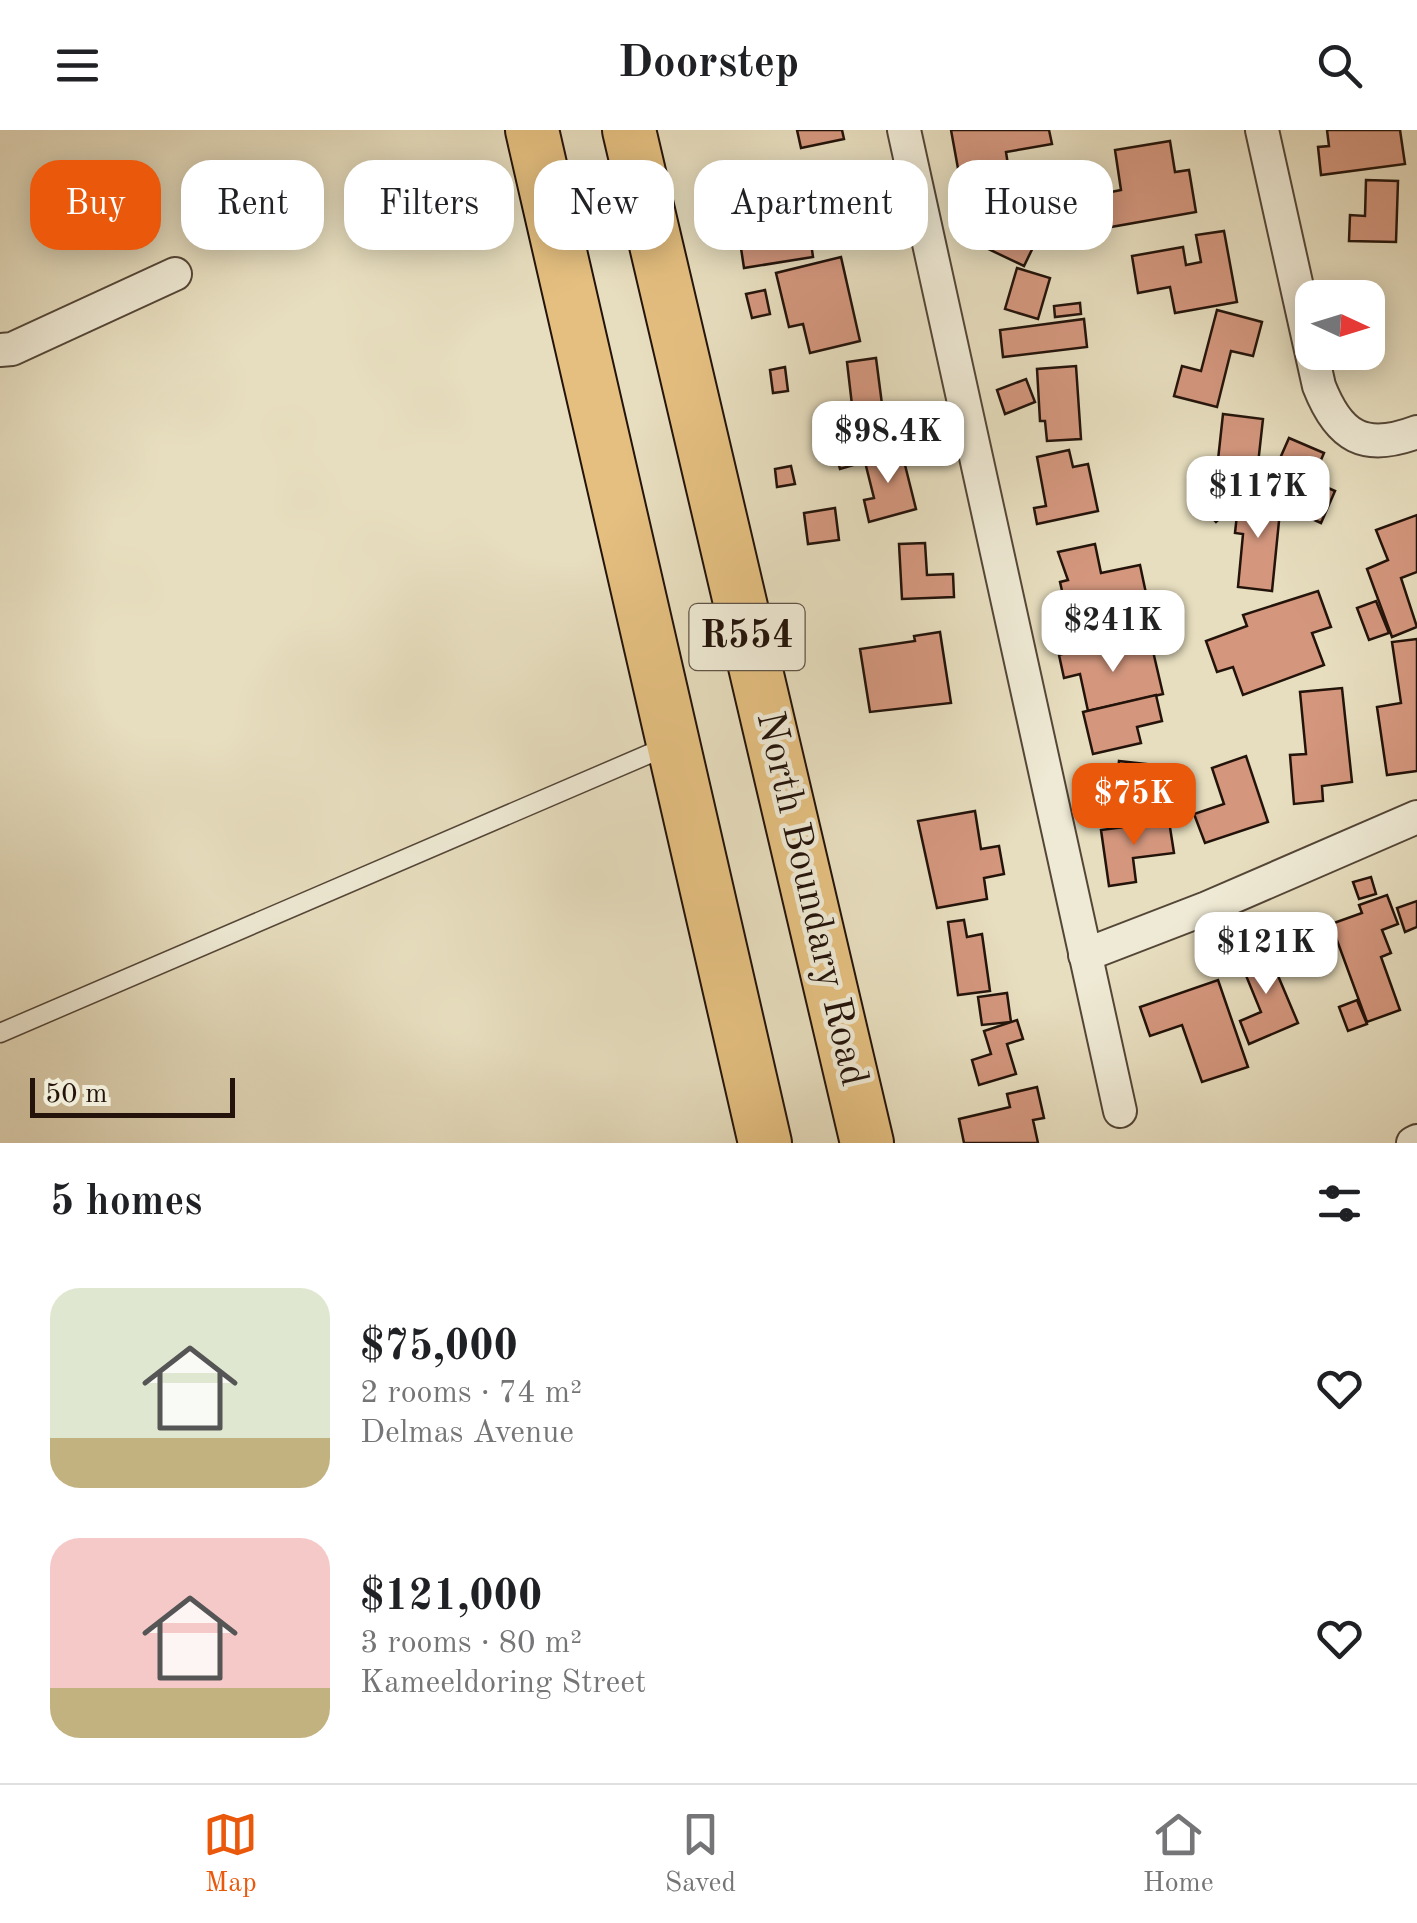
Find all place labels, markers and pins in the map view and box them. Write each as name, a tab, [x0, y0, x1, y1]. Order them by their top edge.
pin: $98.4K	[807, 401, 969, 486]
pin: $117K	[1188, 456, 1328, 541]
pin: $241K	[1043, 590, 1183, 675]
pin: $75K	[1075, 763, 1193, 848]
pin: $121K	[1196, 912, 1336, 997]

